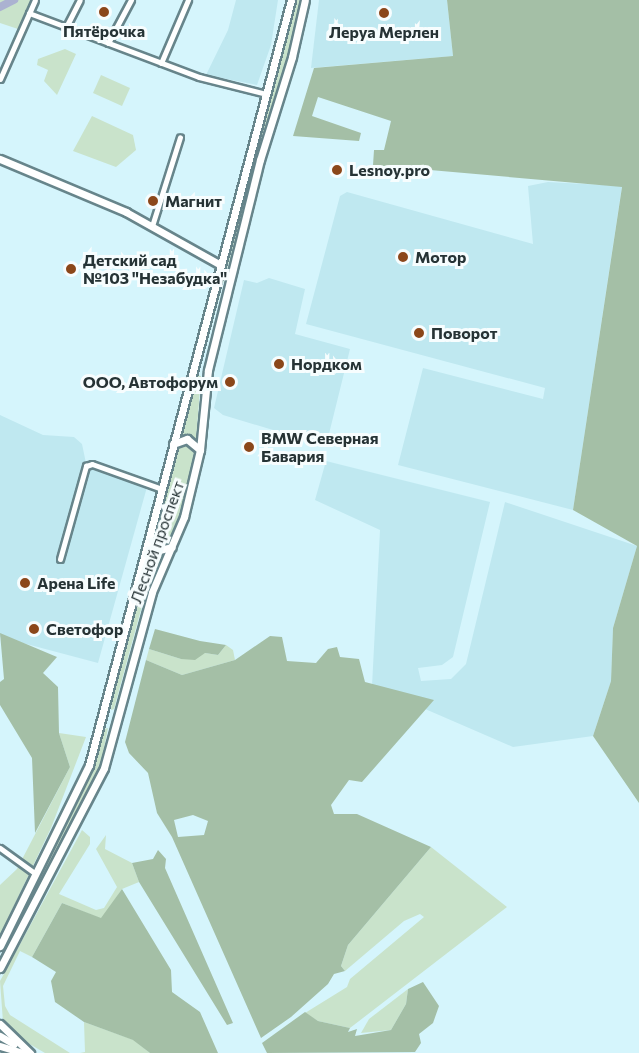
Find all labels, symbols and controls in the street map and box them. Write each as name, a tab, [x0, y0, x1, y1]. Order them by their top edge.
marker: Пятёрочка	[97, 5, 111, 19]
marker: Леруа Мерлен	[377, 6, 391, 20]
place label: Пятёрочка	[63, 21, 145, 41]
place label: Леруа Мерлен	[329, 22, 439, 42]
place label: Lesnoy.pro	[349, 160, 430, 180]
marker: Lesnoy.pro	[330, 163, 344, 177]
place label: Магнит	[165, 191, 222, 211]
marker: Магнит	[146, 194, 160, 208]
place label: Мотор	[415, 247, 466, 267]
place label: Детский сад №103 "Незабудка"	[83, 250, 227, 288]
marker: Мотор	[396, 250, 410, 264]
marker: Детский сад №103 "Незабудка"	[64, 262, 78, 276]
place label: Поворот	[431, 323, 497, 343]
marker: Поворот	[412, 326, 426, 340]
place label: Нордком	[291, 354, 362, 374]
marker: Нордком	[272, 357, 286, 371]
place label: ООО, Автофорум	[83, 372, 218, 392]
marker: ООО, Автофорум	[223, 375, 237, 389]
place label: BMW Северная Бавария	[261, 428, 378, 466]
marker: BMW Северная Бавария	[242, 440, 256, 454]
street label: Лесной проспект	[126, 478, 188, 606]
place label: Арена Life	[37, 573, 115, 593]
marker: Арена Life	[18, 576, 32, 590]
place label: Светофор	[46, 619, 123, 639]
marker: Светофор	[27, 622, 41, 636]

